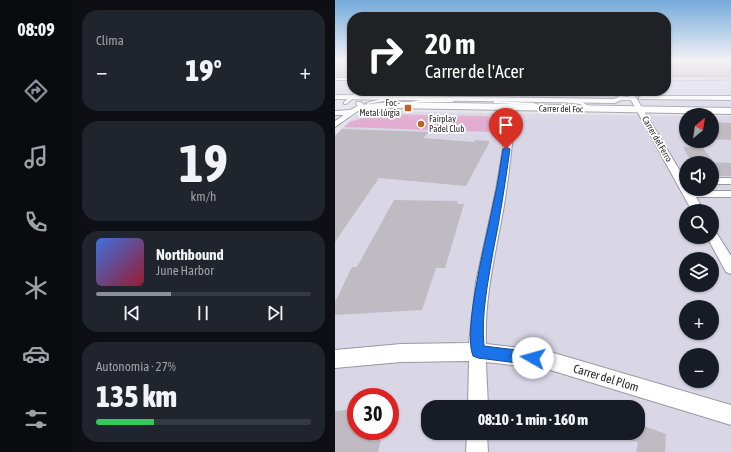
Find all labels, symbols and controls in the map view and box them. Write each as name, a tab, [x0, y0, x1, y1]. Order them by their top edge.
text: 08:09	[17, 19, 55, 40]
icon: right	[359, 28, 411, 80]
text: 20 m	[425, 28, 475, 60]
text: Clima	[96, 33, 124, 48]
text: 19°	[185, 53, 222, 87]
text: −	[96, 58, 107, 84]
text: +	[300, 58, 311, 84]
text: Carrer de l'Acer	[425, 61, 524, 82]
icon: directions	[22, 77, 50, 105]
place label: Foc - Metal·lúrgia	[360, 98, 401, 118]
marker: Foc - Metal·lúrgia	[403, 103, 413, 113]
street label: Carrer del Foc	[539, 104, 584, 114]
pin	[489, 108, 523, 149]
north arrow	[679, 108, 719, 148]
map controls	[679, 108, 719, 388]
place label: Fairplay Padel Club	[429, 114, 464, 134]
icon: arrive	[495, 114, 517, 136]
street label: Carrer del Ferro	[640, 115, 674, 163]
marker: Fairplay Padel Club	[416, 119, 426, 129]
text: 19	[179, 133, 228, 193]
icon: music	[22, 143, 50, 171]
button: sound	[679, 156, 719, 196]
text: km/h	[191, 189, 216, 204]
button: search	[679, 204, 719, 244]
icon: phone	[22, 208, 50, 236]
text: Northbound	[156, 246, 224, 263]
button: layers	[679, 252, 719, 292]
text: June Harbor	[156, 263, 214, 278]
icon: climate	[22, 274, 50, 302]
button: +	[679, 300, 719, 340]
icon: previous	[121, 302, 143, 324]
icon: pause	[192, 302, 214, 324]
icon: next	[264, 302, 286, 324]
position arrow	[512, 337, 554, 379]
icon: car	[22, 340, 50, 368]
button: −	[679, 348, 719, 388]
text: Autonomía · 27%	[96, 359, 176, 374]
street label: Carrer del Plom	[571, 361, 641, 395]
text: 135 km	[96, 379, 177, 413]
speed limit sign: 30	[347, 388, 399, 440]
icon: filters	[22, 405, 50, 433]
text: 08:10 · 1 min · 160 m	[478, 411, 588, 428]

